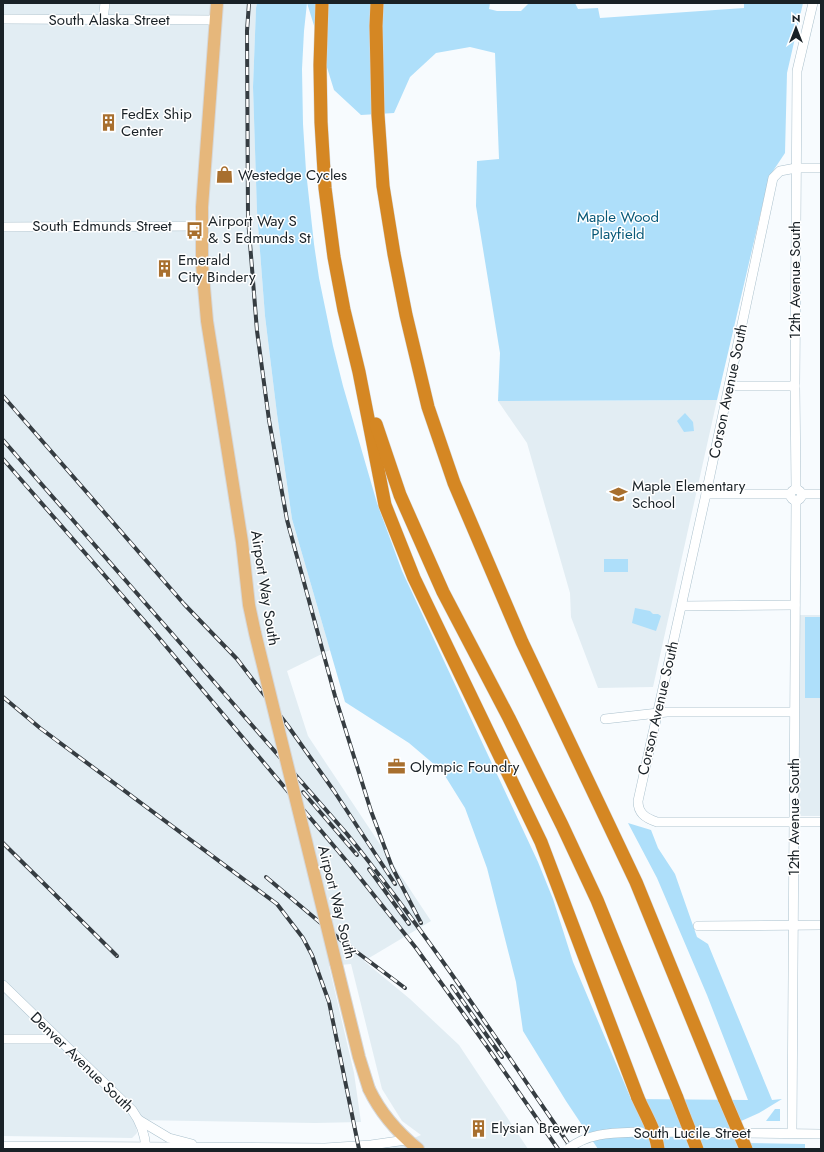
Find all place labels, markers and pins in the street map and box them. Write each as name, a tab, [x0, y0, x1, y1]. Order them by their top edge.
place label: FedEx Ship Center	[121, 103, 192, 142]
building icon: FedEx Ship Center	[98, 113, 118, 133]
place label: Westedge Cycles	[238, 164, 347, 186]
shop icon: Westedge Cycles	[215, 165, 235, 185]
place label: Airport Way S & S Edmunds St	[208, 210, 311, 249]
bus stop icon: Airport Way S & S Edmunds St	[185, 220, 205, 240]
place label: Emerald City Bindery	[178, 249, 256, 288]
building icon: Emerald City Bindery	[155, 259, 175, 279]
place label: Maple Elementary School	[632, 475, 746, 514]
school or university icon: Maple Elementary School	[609, 485, 629, 505]
place label: Olympic Foundry	[410, 756, 520, 778]
office icon: Olympic Foundry	[387, 757, 407, 777]
place label: Elysian Brewery	[491, 1117, 590, 1139]
building icon: Elysian Brewery	[468, 1118, 488, 1138]

